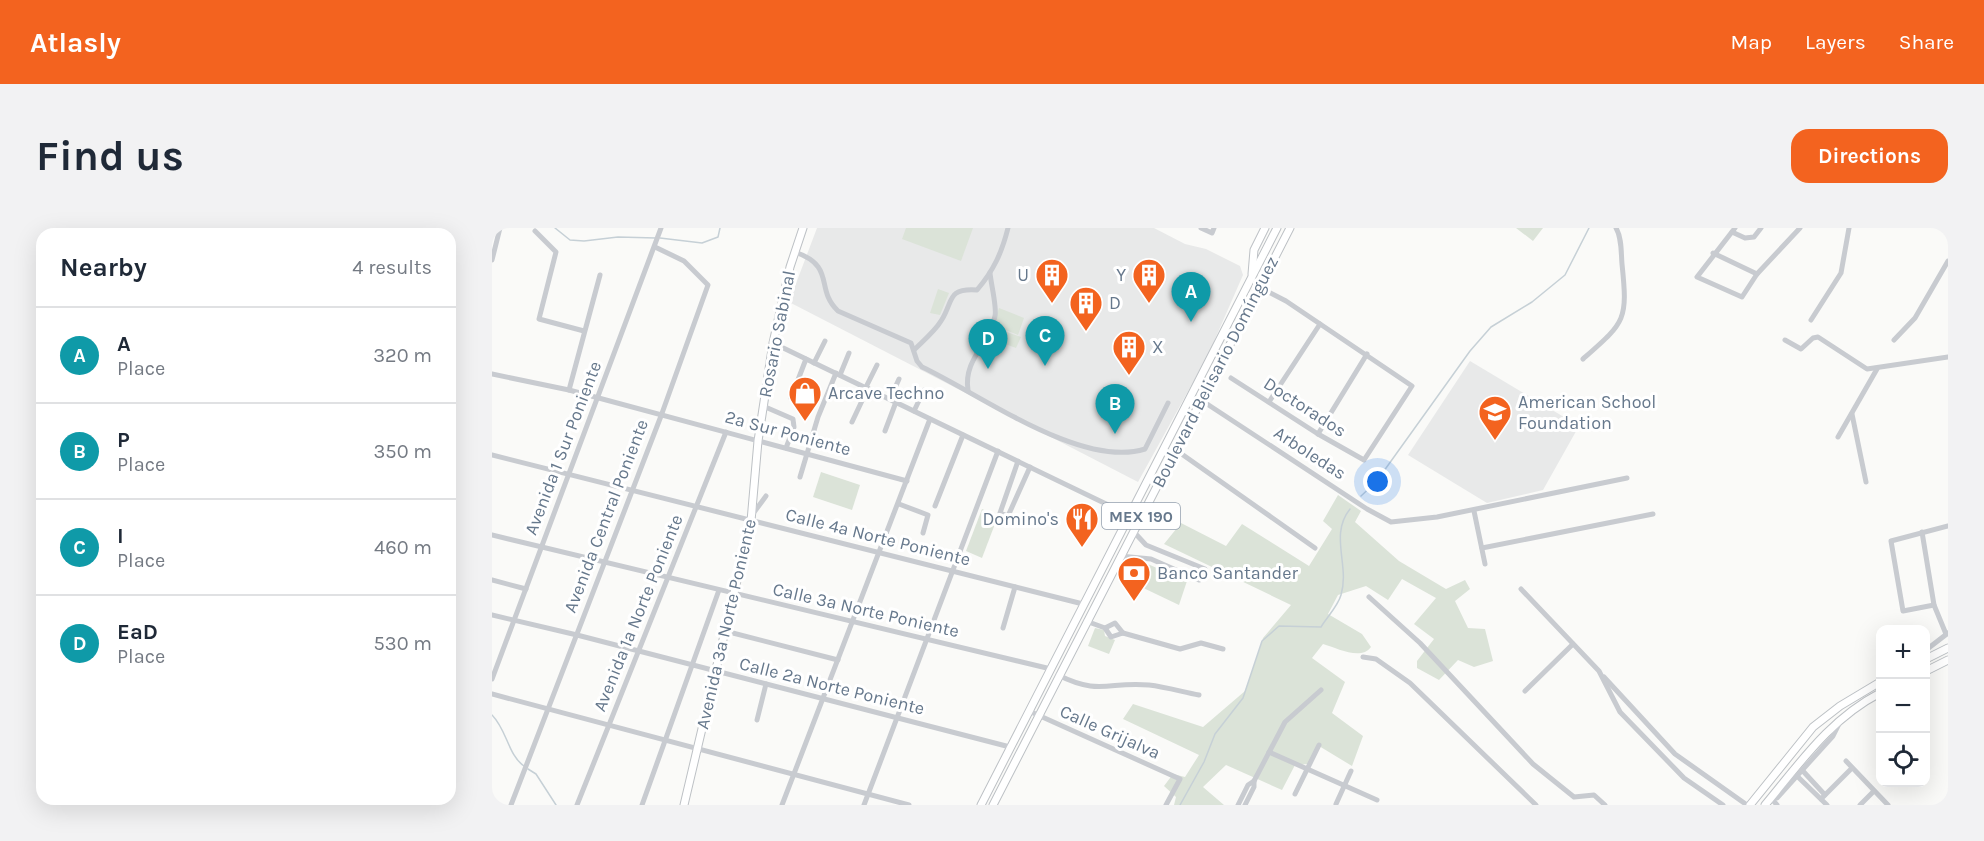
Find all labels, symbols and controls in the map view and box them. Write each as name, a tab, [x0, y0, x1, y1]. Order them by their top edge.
text: Atlasly	[30, 26, 121, 59]
text: Map	[1730, 30, 1772, 54]
text: Layers	[1805, 30, 1866, 54]
text: Share	[1899, 30, 1954, 54]
button: Directions	[1791, 129, 1948, 183]
text: Find us	[36, 131, 184, 181]
text: Nearby	[60, 252, 147, 283]
street label: Boulevard Belisario Domínguez	[1147, 253, 1283, 491]
text: 4 results	[352, 256, 432, 279]
building icon: U	[1034, 257, 1070, 304]
building icon: Y	[1131, 257, 1167, 304]
place label: U	[1017, 264, 1029, 286]
place label: Y	[1116, 264, 1126, 286]
street label: Rosario Sabinal	[754, 269, 800, 399]
pin: A	[1172, 272, 1210, 322]
building icon: D	[1068, 285, 1104, 332]
place label: D	[1109, 292, 1121, 314]
pin: C	[1026, 316, 1064, 366]
pin: D	[968, 320, 1008, 369]
building icon: X	[1111, 329, 1147, 376]
text: A	[117, 331, 131, 357]
place label: X	[1152, 336, 1164, 358]
text: A	[73, 344, 86, 367]
text: 320 m	[373, 344, 432, 367]
text: Place	[117, 357, 165, 380]
street label: Avenida 1 Sur Poniente	[520, 358, 606, 538]
street label: Doctorados	[1260, 372, 1350, 442]
shop icon: Arcave Techno	[787, 375, 823, 422]
place label: Arcave Techno	[828, 382, 944, 404]
pin: B	[1096, 384, 1134, 434]
place label: American School Foundation	[1518, 391, 1656, 434]
school or university icon: American School Foundation	[1477, 394, 1513, 441]
street label: 2a Sur Poniente	[723, 406, 853, 460]
street label: Avenida Central Poniente	[559, 416, 653, 616]
street label: Arboledas	[1270, 422, 1350, 484]
text: P	[117, 427, 130, 453]
text: B	[73, 440, 86, 463]
text: 350 m	[374, 440, 432, 463]
text: Place	[117, 453, 165, 476]
your location	[1363, 467, 1392, 496]
restaurant icon: Domino's	[1064, 501, 1100, 548]
street label: Calle 4a Norte Poniente	[783, 503, 973, 571]
road number: MEX 190	[1102, 503, 1180, 529]
place label: Domino's	[982, 508, 1059, 530]
street label: Avenida 1a Norte Poniente	[588, 511, 688, 715]
street label: Avenida 3a Norte Poniente	[691, 517, 761, 731]
text: I	[117, 523, 124, 549]
text: C	[73, 536, 86, 559]
text: 460 m	[374, 536, 432, 559]
text: Place	[117, 549, 165, 572]
bank icon: Banco Santander	[1116, 555, 1152, 602]
place label: Banco Santander	[1157, 562, 1298, 584]
street label: Calle 3a Norte Poniente	[771, 578, 961, 642]
text: EaD	[117, 619, 158, 645]
map controls	[1876, 625, 1930, 787]
button: +	[1876, 625, 1930, 679]
text: D	[73, 632, 86, 655]
text: 530 m	[374, 632, 432, 655]
text: Place	[117, 645, 165, 668]
street label: Calle 2a Norte Poniente	[737, 652, 927, 720]
button: −	[1876, 679, 1930, 733]
street label: Calle Grijalva	[1056, 700, 1164, 764]
button: locate	[1876, 733, 1930, 787]

